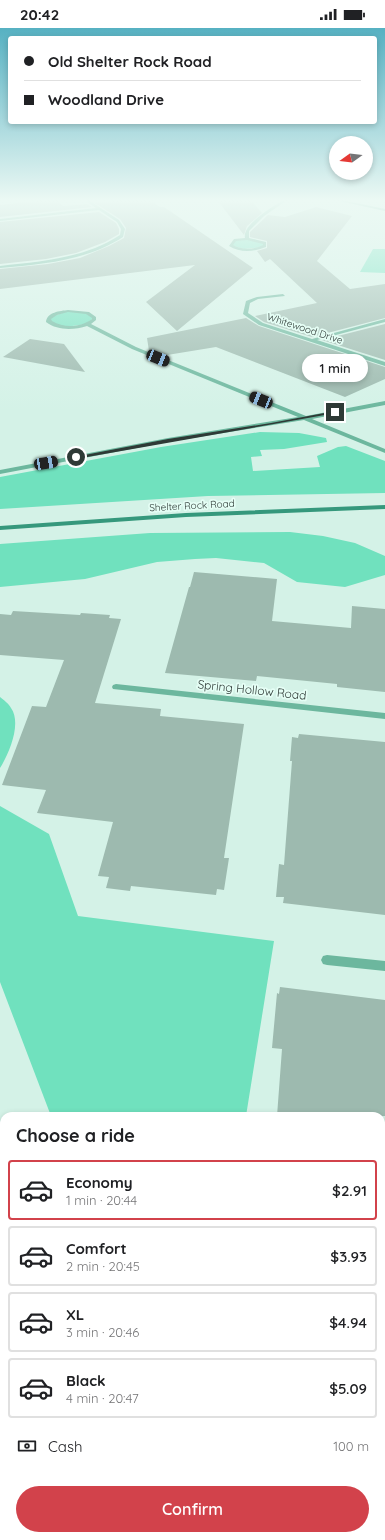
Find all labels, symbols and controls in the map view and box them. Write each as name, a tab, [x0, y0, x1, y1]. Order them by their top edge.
text: 20:42	[20, 5, 59, 24]
text: Old Shelter Rock Road	[48, 52, 212, 71]
text: Woodland Drive	[48, 90, 164, 109]
north arrow	[329, 136, 373, 180]
map controls	[329, 136, 373, 180]
street label: Whitewood Drive	[265, 310, 345, 347]
car	[145, 348, 171, 368]
callout: 1 min	[302, 354, 368, 382]
text: 1 min	[319, 360, 351, 376]
car	[248, 390, 274, 410]
route end	[326, 403, 344, 421]
route start	[67, 448, 85, 466]
car	[33, 455, 59, 471]
street label: Shelter Rock Road	[149, 497, 235, 514]
street label: Spring Hollow Road	[197, 676, 307, 703]
text: Choose a ride	[16, 1124, 135, 1147]
icon: car	[18, 1172, 54, 1208]
text: Economy	[66, 1173, 133, 1192]
text: $2.91	[332, 1181, 367, 1200]
text: 1 min · 20:44	[66, 1192, 137, 1208]
icon: car	[18, 1238, 54, 1274]
text: Comfort	[66, 1239, 127, 1258]
text: $3.93	[330, 1247, 367, 1266]
text: 2 min · 20:45	[66, 1258, 140, 1274]
icon: car	[18, 1304, 54, 1340]
text: XL	[66, 1305, 84, 1324]
text: $4.94	[329, 1313, 367, 1332]
text: 3 min · 20:46	[66, 1324, 139, 1340]
icon: car	[18, 1370, 54, 1406]
text: Black	[66, 1371, 106, 1390]
text: $5.09	[329, 1379, 367, 1398]
text: 4 min · 20:47	[66, 1390, 139, 1406]
icon: cash	[16, 1435, 38, 1457]
text: Cash	[48, 1437, 82, 1456]
text: 100 m	[333, 1438, 369, 1454]
button: Confirm	[16, 1486, 369, 1532]

